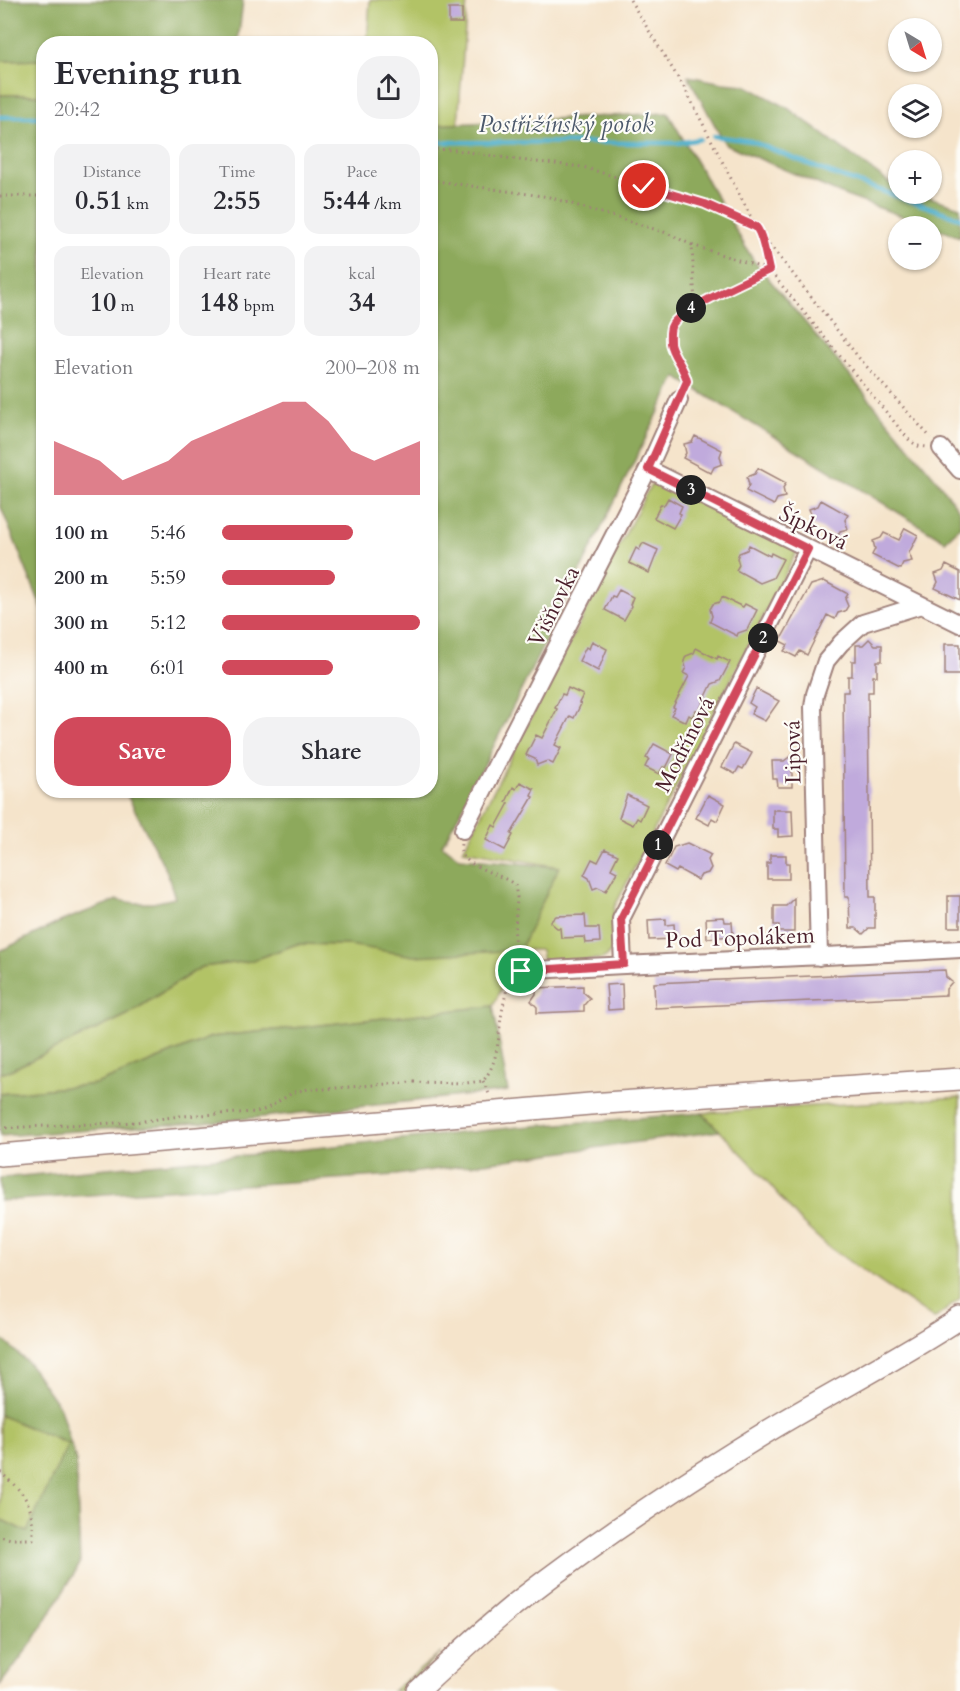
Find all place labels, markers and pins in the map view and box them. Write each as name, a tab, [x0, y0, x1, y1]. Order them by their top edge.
pin	[618, 160, 669, 211]
pin: 4	[676, 293, 706, 323]
pin: 3	[676, 475, 706, 505]
pin: 2	[748, 623, 778, 653]
pin: 1	[643, 830, 673, 860]
pin	[495, 945, 546, 996]

